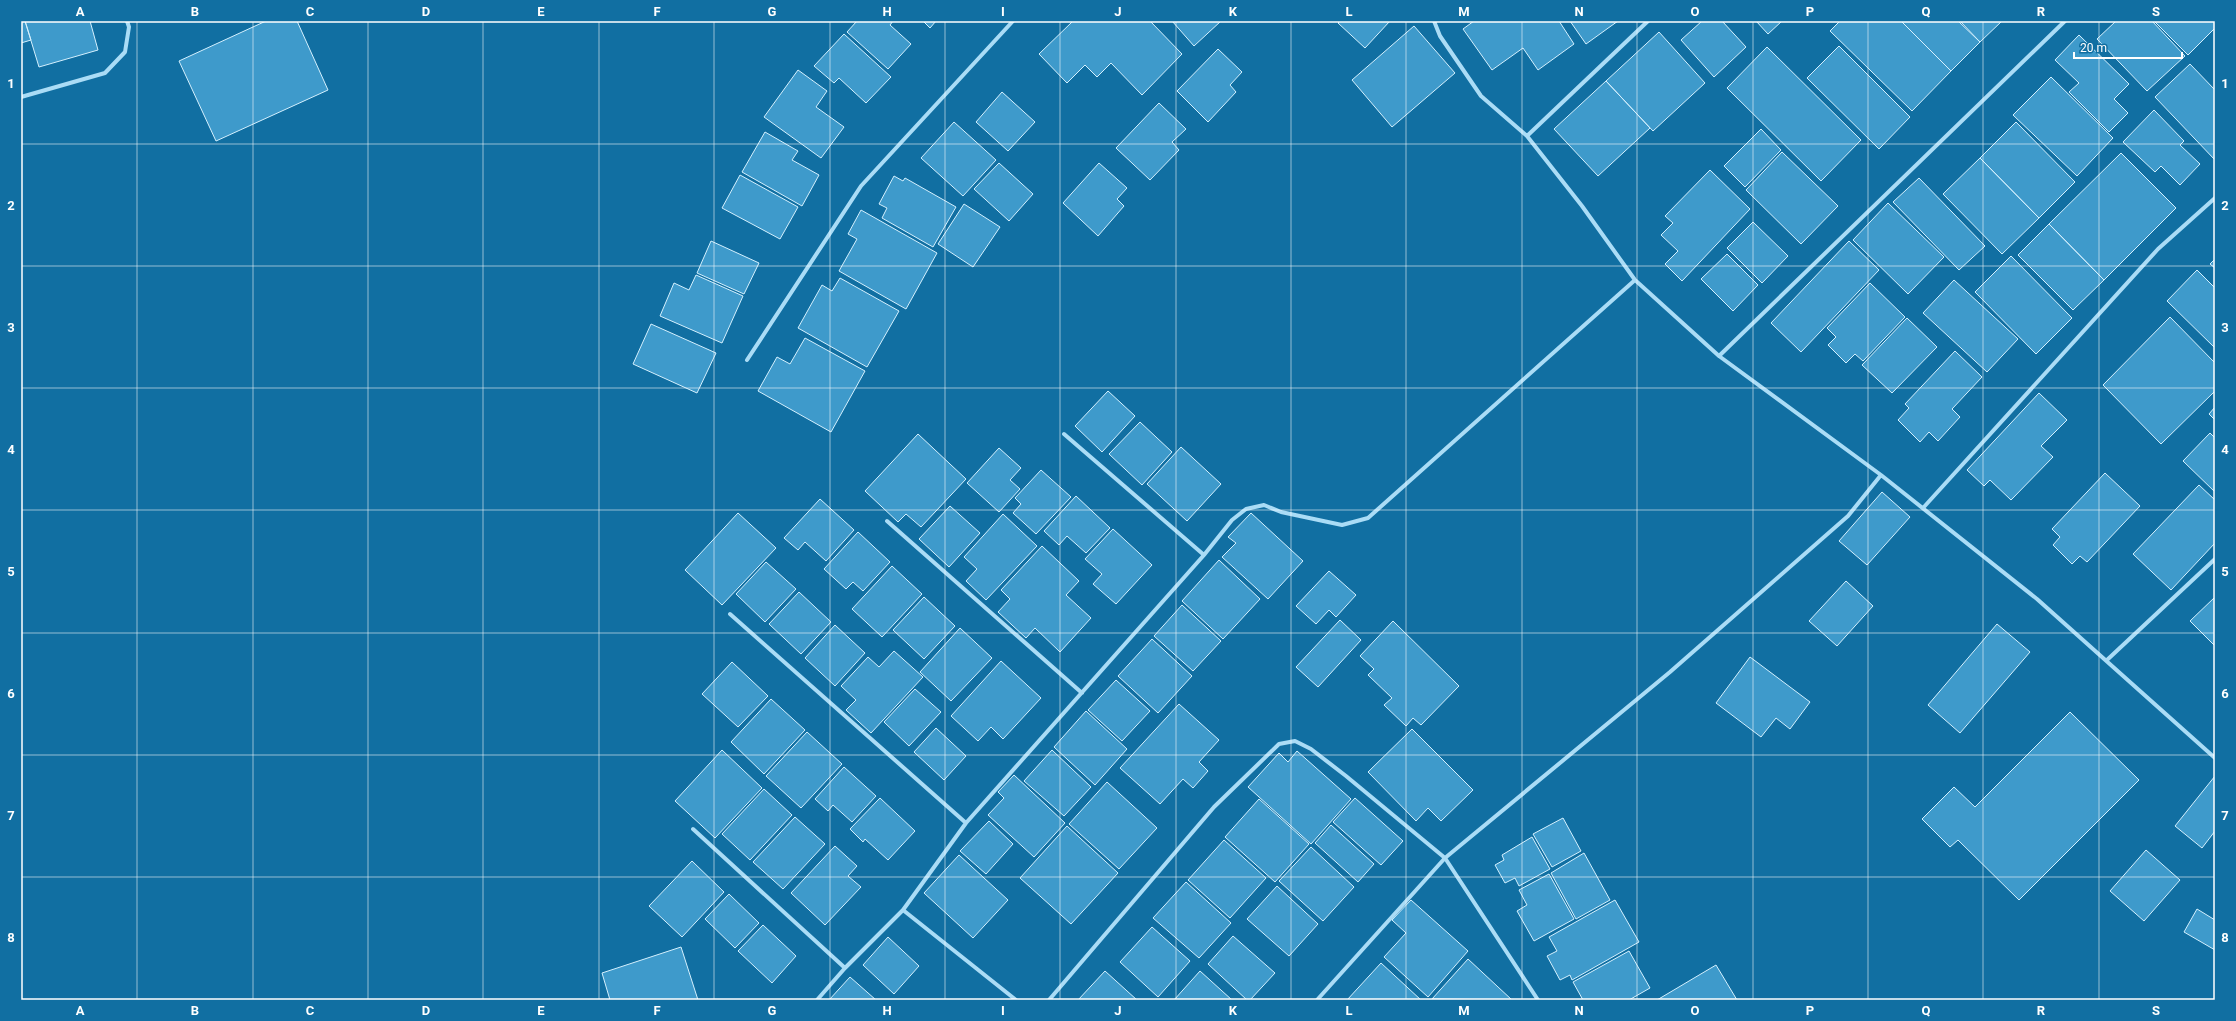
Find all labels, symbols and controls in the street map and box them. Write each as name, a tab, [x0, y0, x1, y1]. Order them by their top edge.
text: A	[76, 4, 85, 19]
text: B	[191, 4, 199, 19]
text: C	[306, 4, 315, 19]
text: D	[422, 4, 430, 19]
text: E	[537, 4, 545, 19]
text: F	[653, 4, 661, 19]
text: G	[768, 4, 777, 19]
text: H	[882, 4, 892, 19]
text: I	[1001, 4, 1005, 19]
text: J	[1114, 4, 1122, 19]
text: K	[1229, 4, 1238, 19]
text: L	[1345, 4, 1353, 19]
text: M	[1458, 4, 1470, 19]
text: N	[1574, 4, 1584, 19]
text: O	[1691, 4, 1700, 19]
text: P	[1806, 4, 1814, 19]
text: Q	[1922, 4, 1931, 19]
text: R	[2037, 4, 2046, 19]
text: S	[2152, 4, 2160, 19]
scale bar	[2074, 34, 2182, 60]
text: 20 m	[2080, 41, 2107, 55]
text: 1	[7, 76, 15, 91]
text: 1	[2221, 76, 2229, 91]
text: 2	[7, 198, 15, 213]
text: 2	[2221, 198, 2229, 213]
text: 3	[7, 320, 15, 335]
text: 3	[2221, 320, 2229, 335]
text: 4	[7, 442, 15, 457]
text: 4	[2221, 442, 2229, 457]
text: 5	[7, 564, 15, 579]
text: 5	[2221, 564, 2229, 579]
text: 6	[7, 686, 15, 701]
text: 6	[2221, 686, 2229, 701]
text: 7	[7, 808, 15, 823]
text: 7	[2221, 808, 2229, 823]
text: 8	[7, 930, 15, 945]
text: 8	[2221, 930, 2229, 945]
text: A	[76, 1003, 85, 1018]
text: B	[191, 1003, 199, 1018]
text: C	[306, 1003, 315, 1018]
text: D	[422, 1003, 430, 1018]
text: E	[537, 1003, 545, 1018]
text: F	[653, 1003, 661, 1018]
text: G	[768, 1003, 777, 1018]
text: H	[882, 1003, 892, 1018]
text: I	[1001, 1003, 1005, 1018]
text: J	[1114, 1003, 1122, 1018]
text: K	[1229, 1003, 1238, 1018]
text: L	[1345, 1003, 1353, 1018]
text: M	[1458, 1003, 1470, 1018]
text: N	[1574, 1003, 1584, 1018]
text: O	[1691, 1003, 1700, 1018]
text: P	[1806, 1003, 1814, 1018]
text: Q	[1922, 1003, 1931, 1018]
text: R	[2037, 1003, 2046, 1018]
text: S	[2152, 1003, 2160, 1018]

